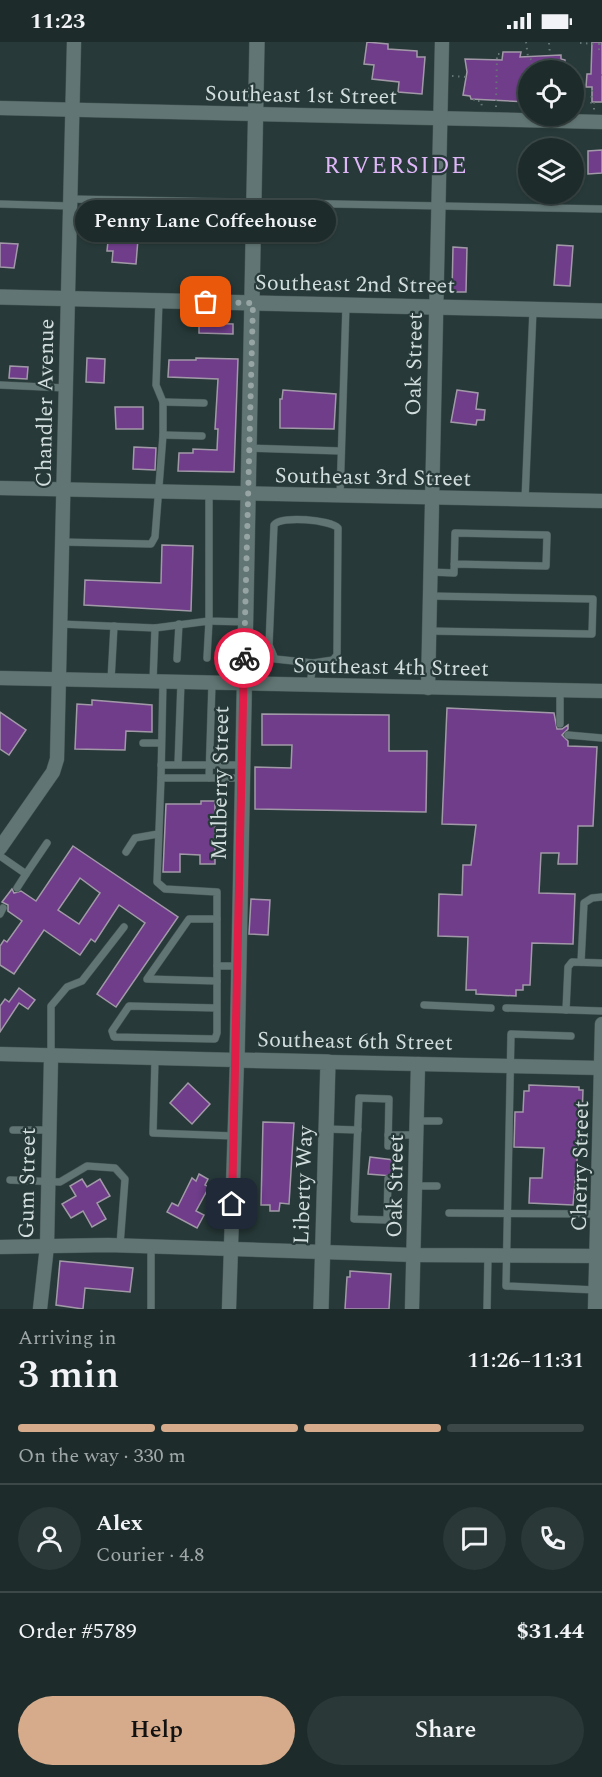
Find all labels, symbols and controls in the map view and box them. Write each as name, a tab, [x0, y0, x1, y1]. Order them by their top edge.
text: 11:23	[30, 5, 85, 38]
map controls	[518, 60, 584, 204]
button: locate	[518, 60, 584, 126]
street label: Southeast 1st Street	[205, 77, 398, 114]
button: layers	[518, 138, 584, 204]
district label: RIVERSIDE	[324, 148, 468, 184]
callout: Penny Lane Coffeehouse	[76, 200, 336, 242]
text: Penny Lane Coffeehouse	[94, 206, 317, 236]
street label: Southeast 2nd Street	[255, 266, 456, 303]
pin	[180, 276, 231, 327]
icon: bag	[189, 285, 222, 318]
street label: Oak Street	[397, 312, 432, 416]
street label: Chandler Avenue	[28, 319, 63, 488]
street label: Southeast 3rd Street	[275, 459, 472, 496]
courier	[214, 628, 274, 688]
icon: bike	[228, 642, 261, 675]
street label: Southeast 4th Street	[293, 649, 489, 686]
street label: Mulberry Street	[203, 705, 238, 860]
street label: Southeast 6th Street	[257, 1023, 453, 1060]
street label: Cherry Street	[563, 1100, 598, 1232]
street label: Liberty Way	[285, 1124, 322, 1245]
street label: Gum Street	[10, 1127, 45, 1239]
street label: Oak Street	[378, 1134, 413, 1238]
pin	[206, 1178, 257, 1229]
icon: home	[215, 1187, 248, 1220]
text: Arriving in	[18, 1323, 116, 1353]
text: 11:26–11:31	[467, 1344, 584, 1377]
text: 3 min	[18, 1346, 119, 1405]
text: On the way · 330 m	[18, 1441, 186, 1471]
button: person	[18, 1507, 81, 1570]
text: Alex	[96, 1507, 143, 1540]
button: chat	[443, 1507, 506, 1570]
button: phone	[521, 1507, 584, 1570]
text: Courier · 4.8	[96, 1540, 204, 1570]
text: Order #5789	[18, 1615, 137, 1648]
text: $31.44	[516, 1615, 584, 1648]
button: Help	[18, 1696, 295, 1765]
button: Share	[307, 1696, 584, 1765]

